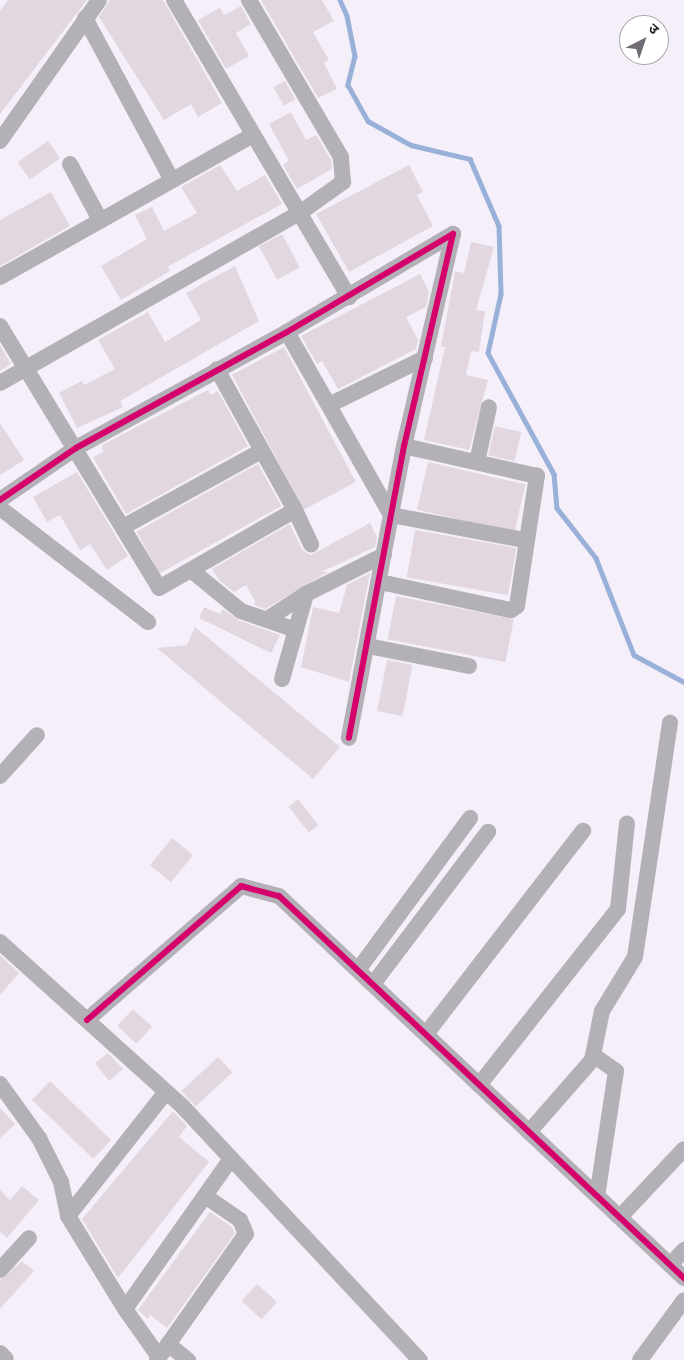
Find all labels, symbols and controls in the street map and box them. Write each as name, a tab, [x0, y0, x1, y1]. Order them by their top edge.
north arrow	[619, 15, 669, 65]
text: उ	[644, 19, 663, 40]

